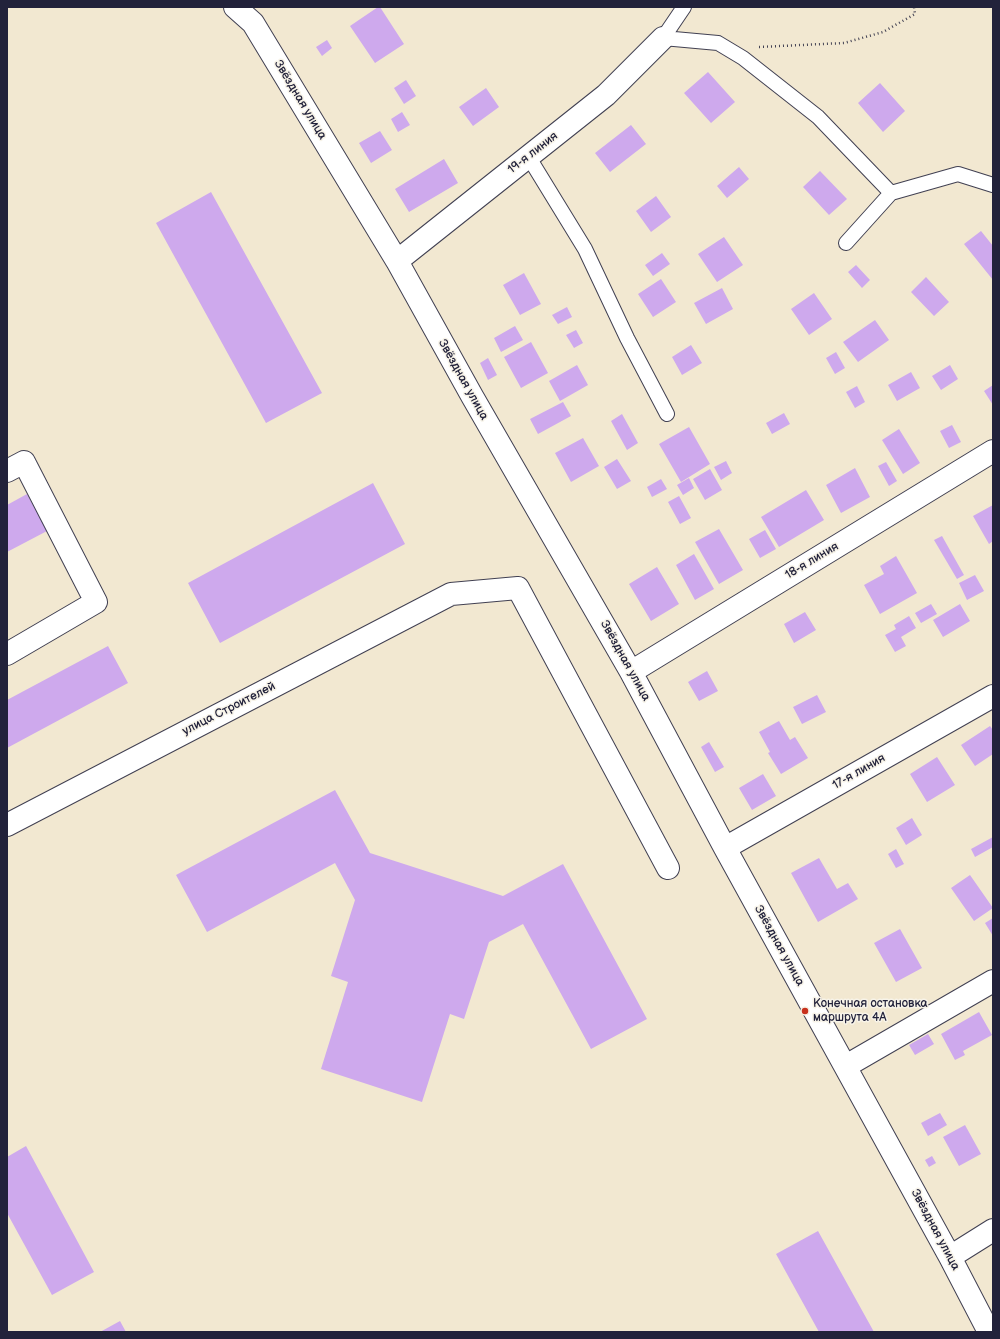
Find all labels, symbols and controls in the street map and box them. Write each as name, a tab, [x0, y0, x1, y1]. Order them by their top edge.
street label: Звёздная улица	[271, 58, 329, 142]
street label: 19-я линия	[505, 129, 561, 177]
street label: Звёздная улица	[435, 337, 491, 423]
street label: 18-я линия	[783, 539, 841, 583]
street label: Звёздная улица	[597, 618, 653, 704]
street label: улица Строителей	[180, 679, 278, 739]
street label: 17-я линия	[830, 751, 888, 793]
street label: Звёздная улица	[751, 903, 807, 989]
place label: Конечная остановка маршрута 4А	[813, 997, 928, 1025]
marker: Конечная остановка маршрута 4А	[800, 1006, 810, 1016]
street label: Звёздная улица	[908, 1187, 962, 1273]

